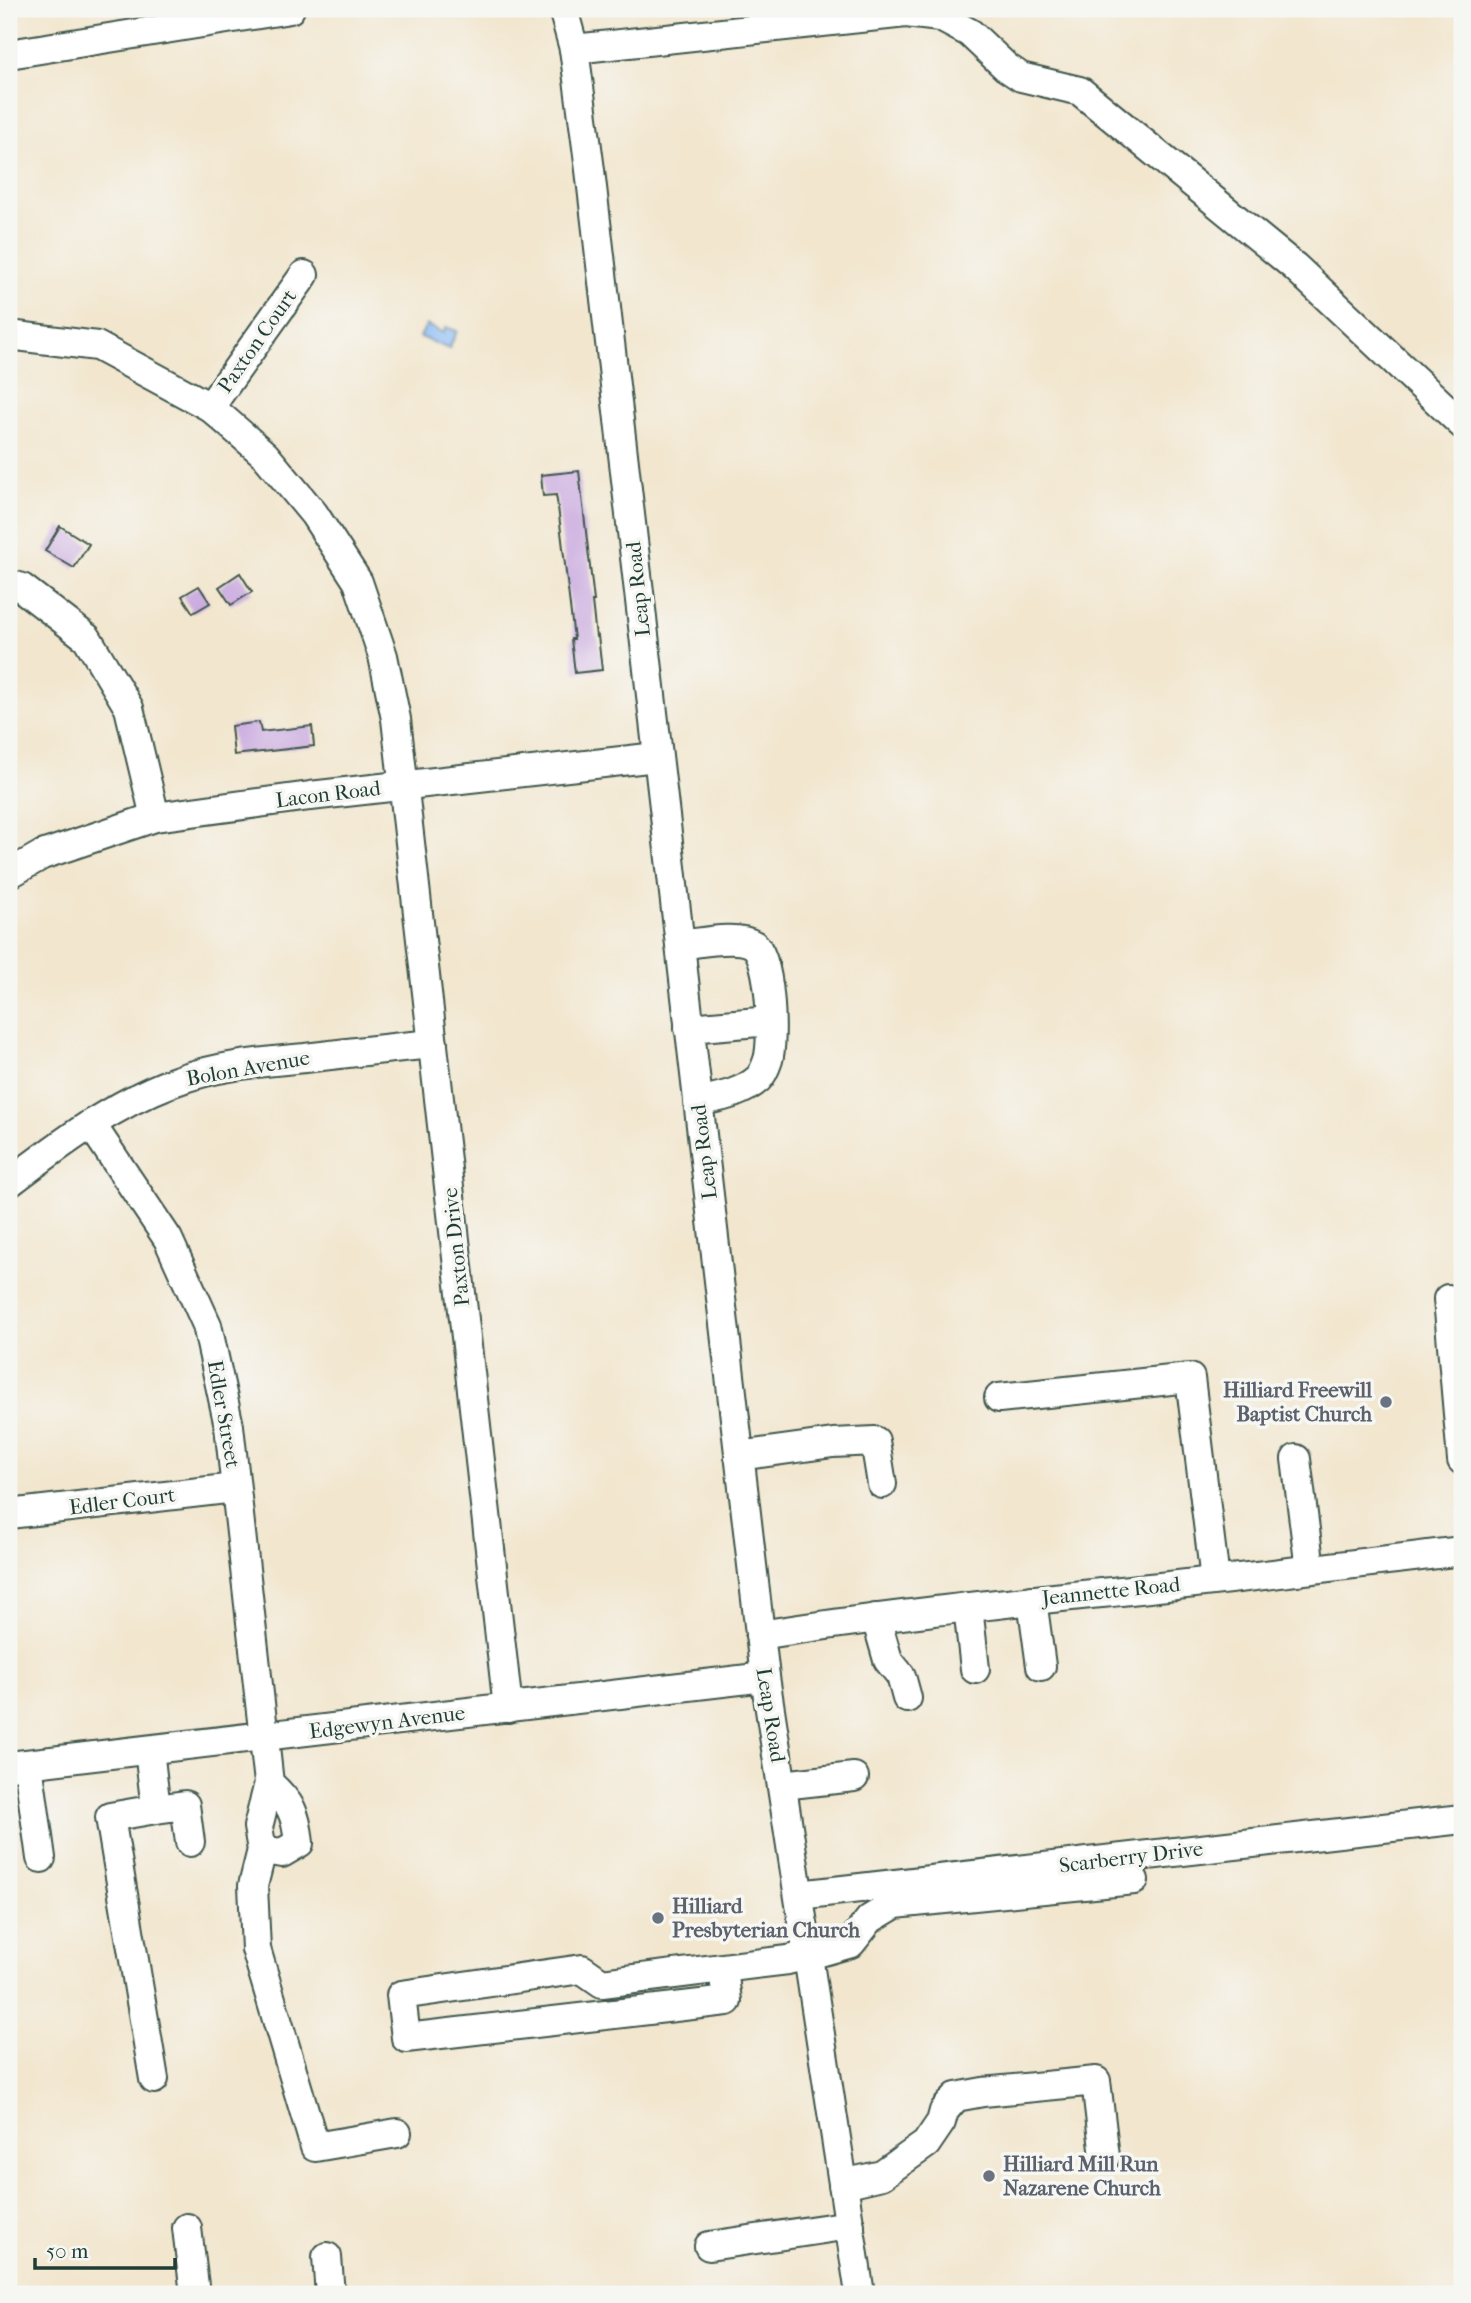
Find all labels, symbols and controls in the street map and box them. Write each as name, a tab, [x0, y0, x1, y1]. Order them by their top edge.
street label: Paxton Court	[213, 284, 302, 397]
street label: Leap Road	[621, 540, 655, 638]
street label: Lacon Road	[274, 776, 382, 812]
street label: Bolon Avenue	[184, 1045, 312, 1091]
street label: Leap Road	[686, 1103, 722, 1201]
street label: Paxton Drive	[438, 1187, 474, 1307]
street label: Edler Street	[203, 1358, 245, 1470]
place label: Hilliard Freewill Baptist Church	[1223, 1378, 1372, 1426]
marker: Hilliard Freewill Baptist Church	[1378, 1394, 1394, 1410]
street label: Edler Court	[68, 1483, 177, 1519]
street label: Jeannette Road	[1039, 1572, 1182, 1610]
street label: Leap Road	[752, 1666, 790, 1765]
street label: Edgewyn Avenue	[308, 1701, 466, 1743]
street label: Scarberry Drive	[1058, 1836, 1204, 1878]
place label: Hilliard Presbyterian Church	[672, 1894, 860, 1942]
marker: Hilliard Presbyterian Church	[650, 1910, 666, 1926]
place label: Hilliard Mill Run Nazarene Church	[1003, 2152, 1161, 2200]
marker: Hilliard Mill Run Nazarene Church	[981, 2168, 997, 2184]
scale bar	[35, 2226, 175, 2270]
text: 50 m	[46, 2239, 89, 2263]

